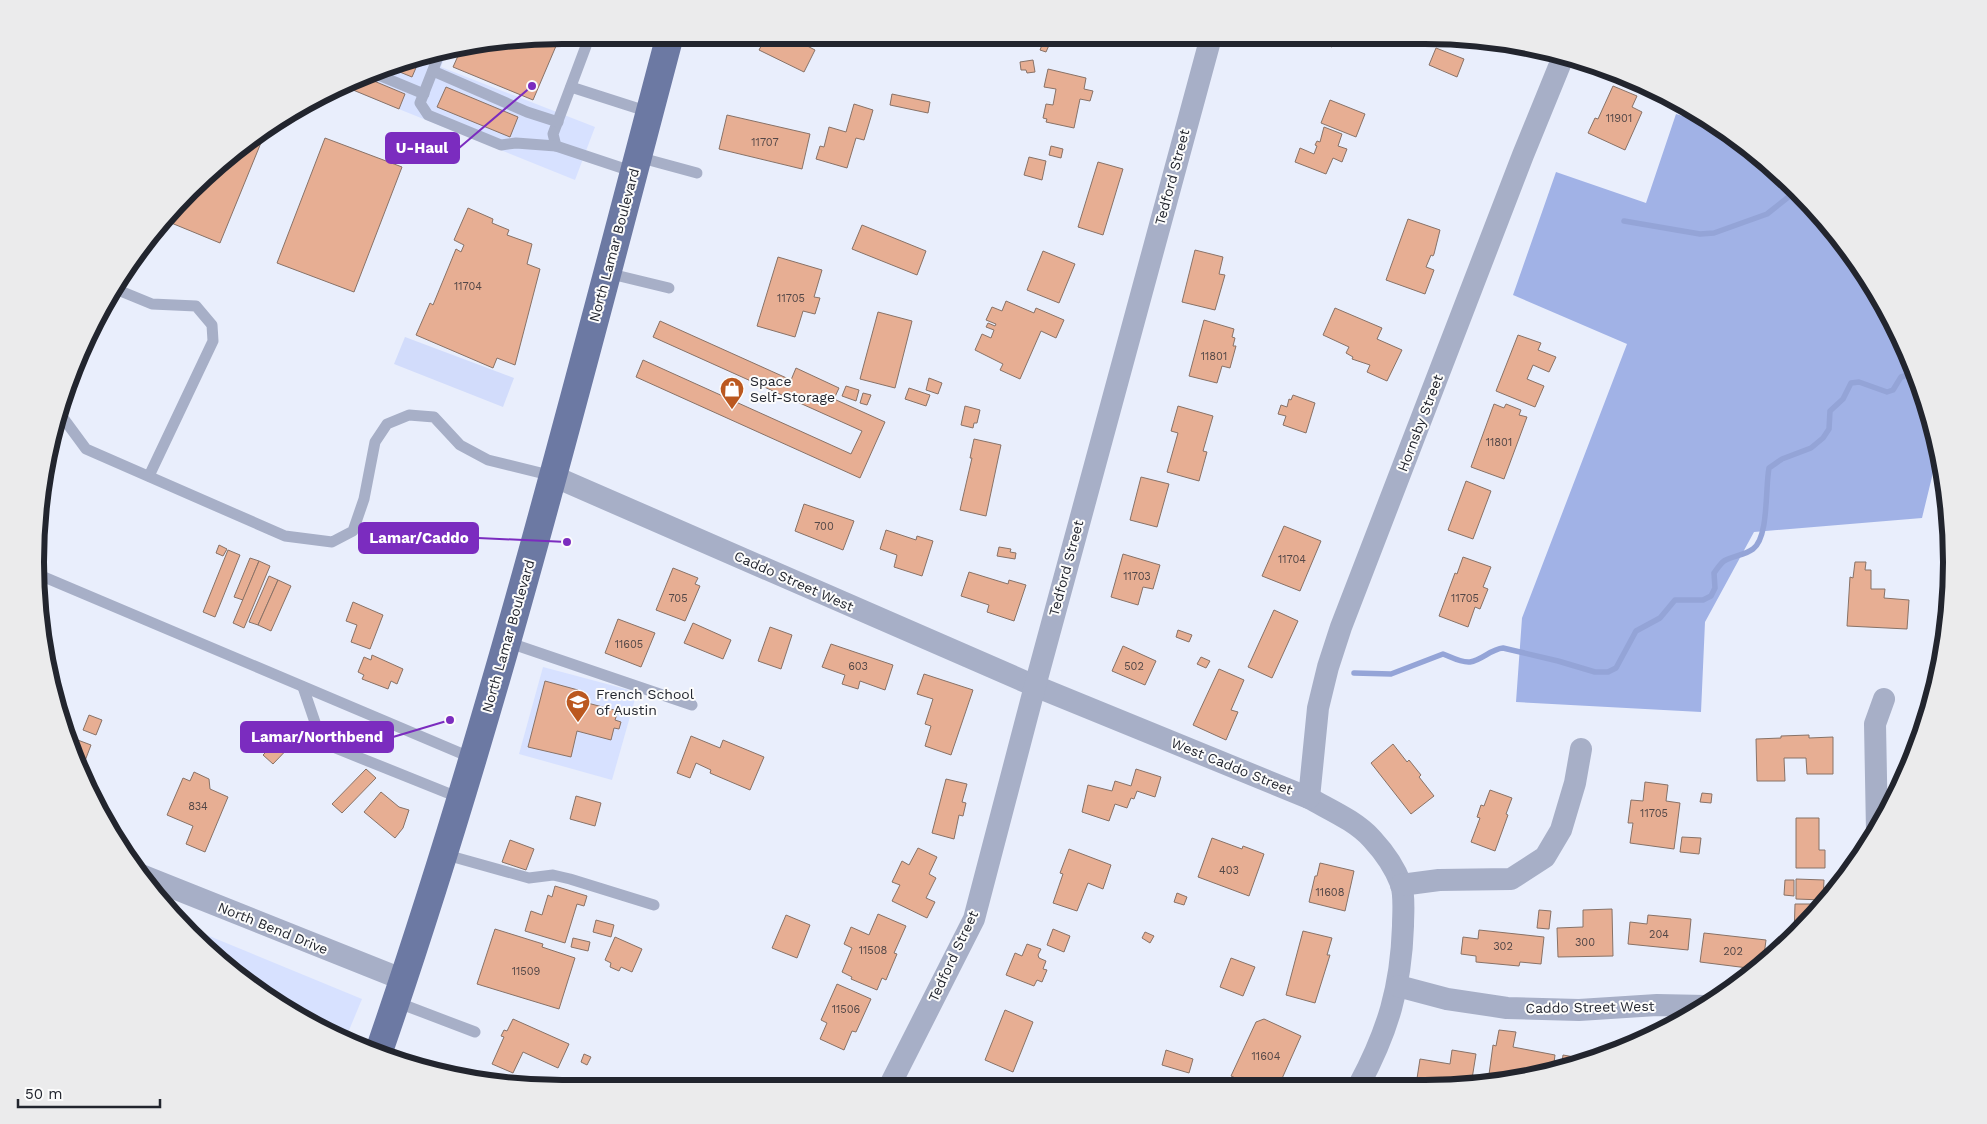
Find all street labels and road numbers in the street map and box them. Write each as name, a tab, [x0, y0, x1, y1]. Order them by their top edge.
street label: Tedford Street	[1152, 127, 1193, 227]
street label: North Lamar Boulevard	[586, 166, 642, 324]
street label: Hornsby Street	[1394, 372, 1446, 474]
street label: Tedford Street	[1046, 518, 1087, 618]
street label: Caddo Street West	[732, 547, 856, 615]
street label: North Lamar Boulevard	[478, 558, 538, 714]
street label: West Caddo Street	[1169, 734, 1295, 798]
street label: North Bend Drive	[216, 899, 330, 957]
street label: Tedford Street	[925, 908, 981, 1004]
street label: Caddo Street West	[1525, 998, 1655, 1016]

